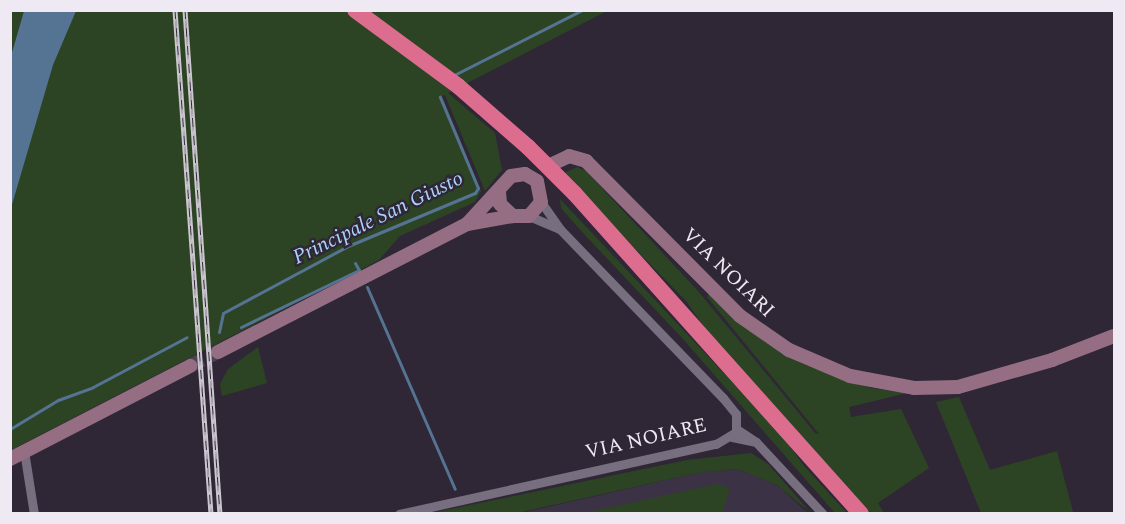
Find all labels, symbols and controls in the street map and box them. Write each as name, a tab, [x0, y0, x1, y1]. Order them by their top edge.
water label: Principale San Giusto	[289, 166, 467, 270]
street label: VIA NOIARI	[677, 223, 779, 323]
street label: VIA NOIARE	[583, 413, 709, 465]

